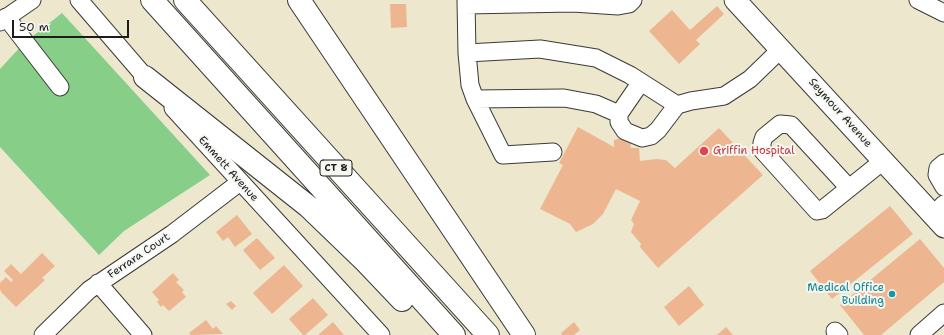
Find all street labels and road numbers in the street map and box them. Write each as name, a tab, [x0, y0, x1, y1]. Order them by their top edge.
street label: Seymour Avenue	[806, 76, 874, 150]
street label: Emmett Avenue	[195, 134, 261, 204]
road number: CT 8	[320, 160, 352, 176]
street label: Ferrara Court	[106, 230, 172, 282]

